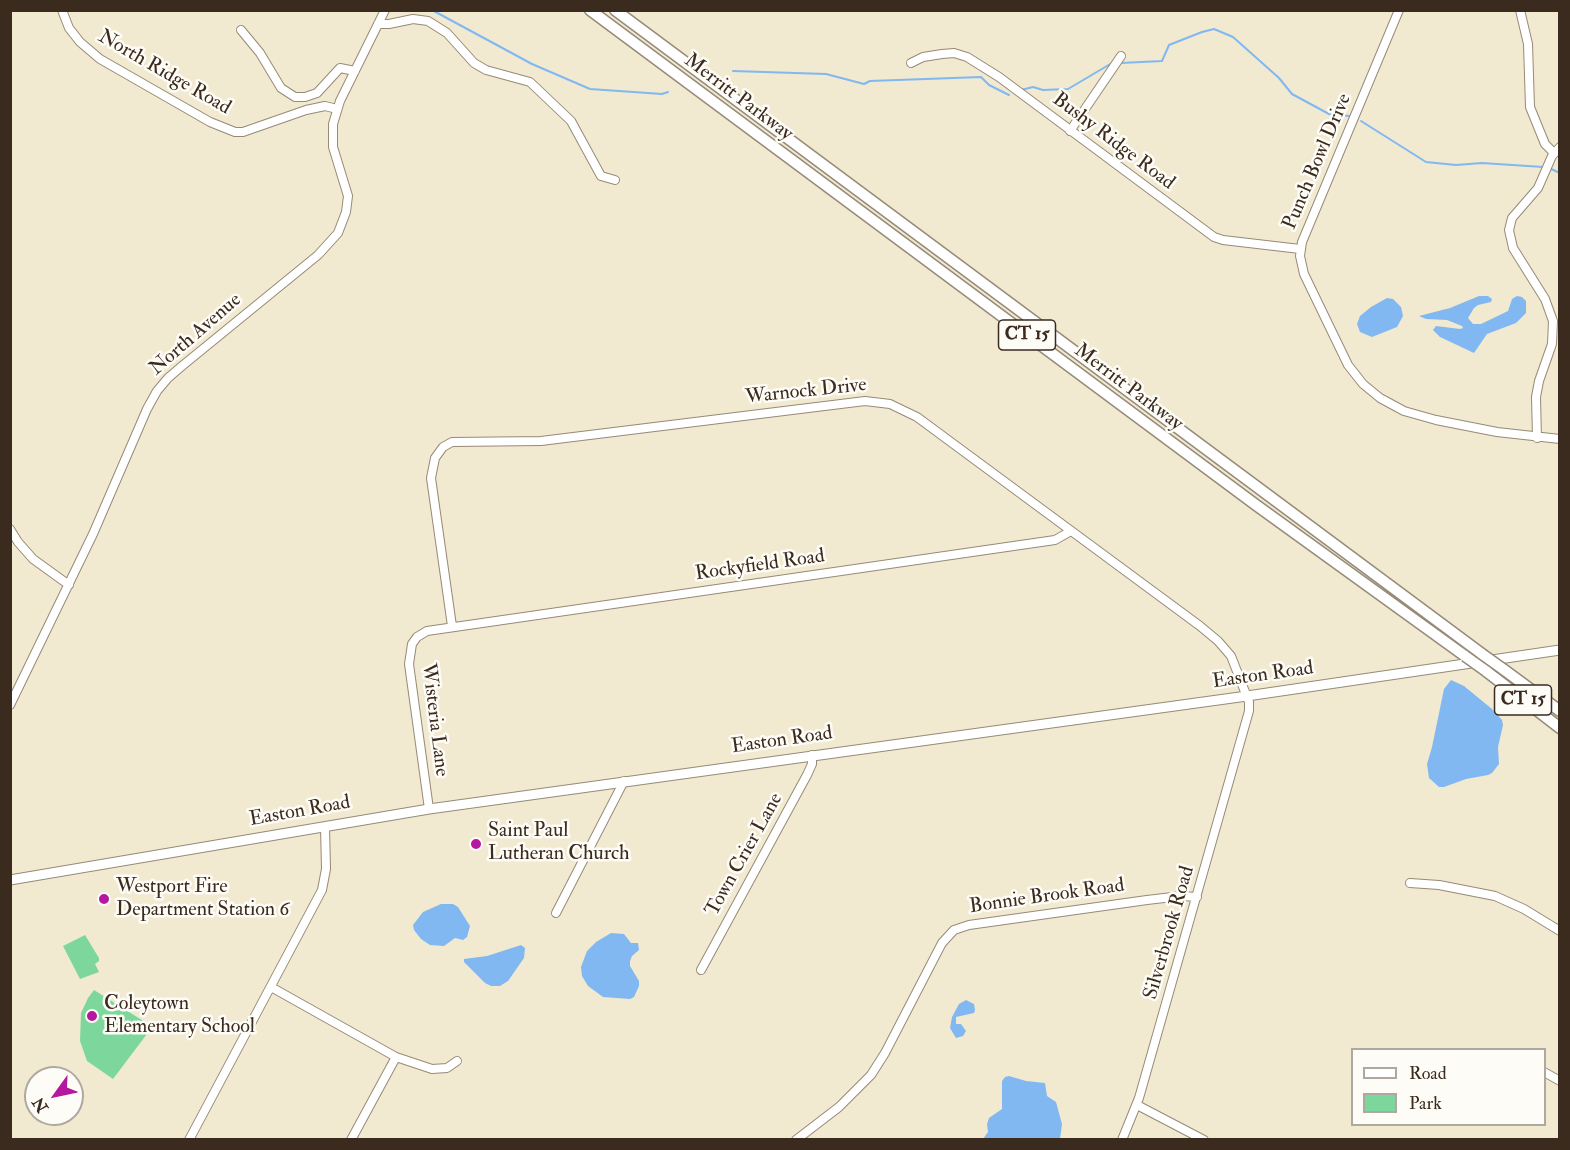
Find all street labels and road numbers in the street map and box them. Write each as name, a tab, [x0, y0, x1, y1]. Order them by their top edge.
street label: North Ridge Road	[93, 25, 235, 121]
street label: Merritt Parkway	[679, 49, 797, 147]
street label: Bushy Ridge Road	[1047, 88, 1179, 196]
street label: Punch Bowl Drive	[1279, 91, 1357, 233]
street label: North Avenue	[145, 289, 247, 381]
road number: CT 15	[998, 320, 1056, 350]
street label: Merritt Parkway	[1069, 339, 1187, 437]
street label: Warnock Drive	[744, 374, 868, 410]
street label: Rockyfield Road	[694, 545, 826, 587]
street label: Easton Road	[1211, 657, 1315, 695]
street label: Wisteria Lane	[415, 662, 453, 778]
road number: CT 15	[1494, 685, 1552, 715]
street label: Easton Road	[730, 722, 834, 760]
street label: Town Crier Lane	[701, 789, 789, 921]
street label: Easton Road	[248, 791, 352, 833]
street label: Silverbrook Road	[1140, 864, 1200, 1002]
street label: Bonnie Brook Road	[968, 874, 1126, 920]

